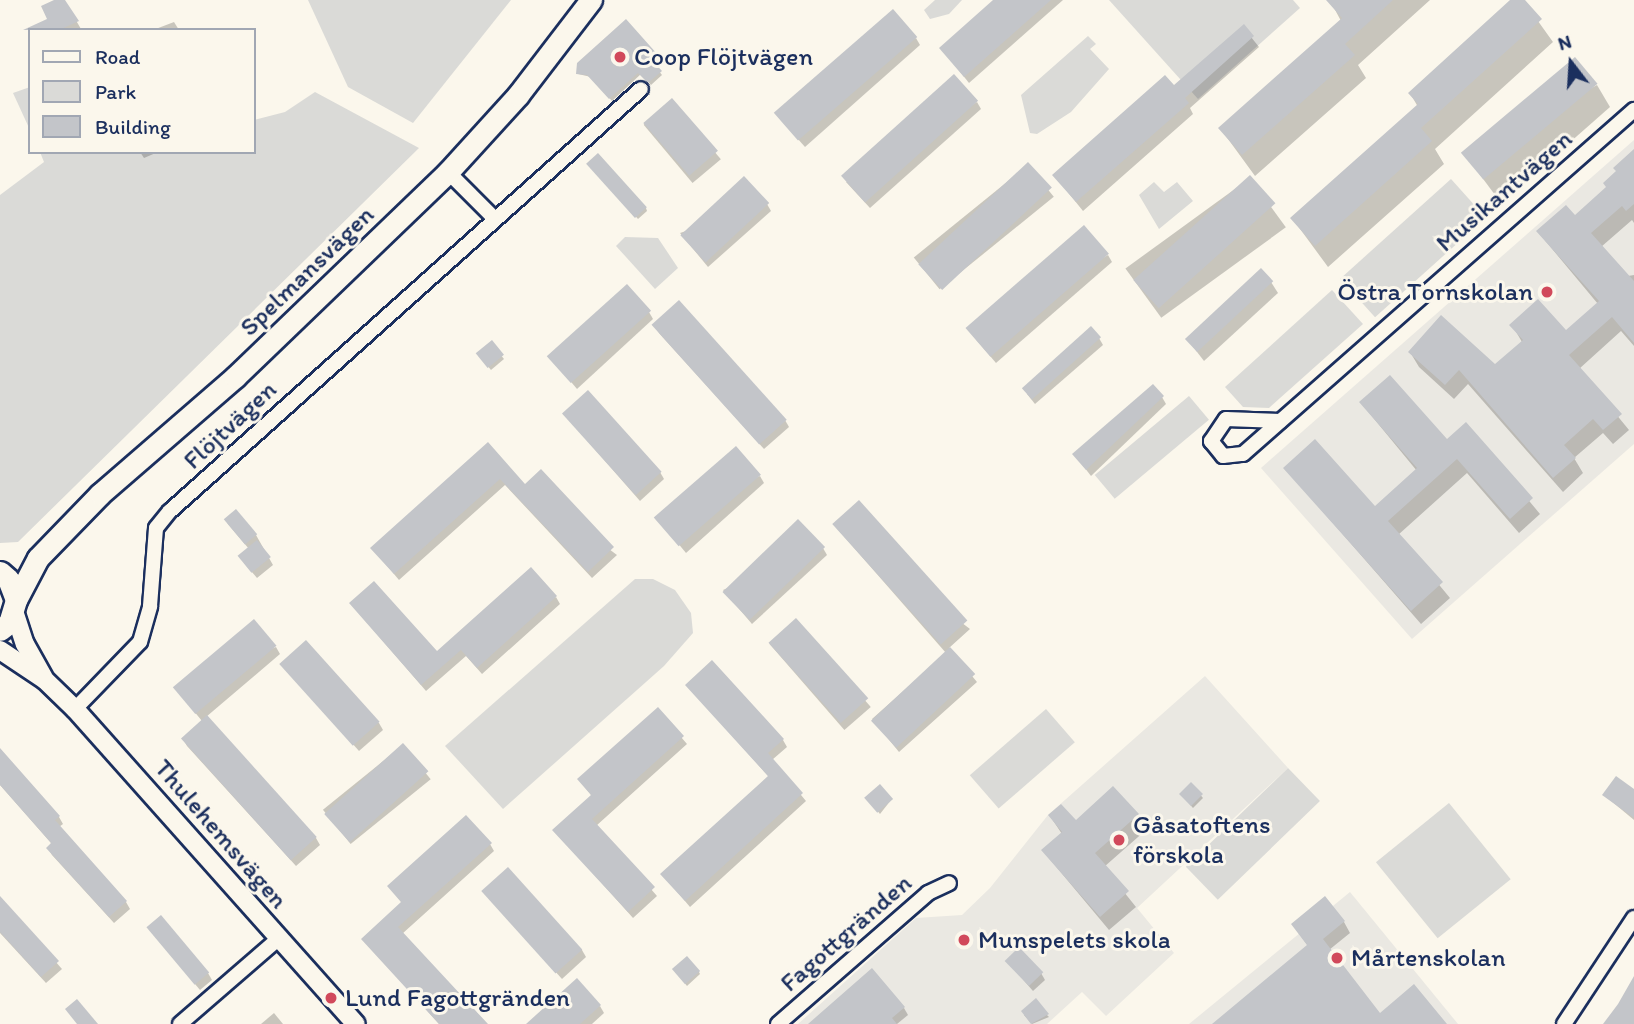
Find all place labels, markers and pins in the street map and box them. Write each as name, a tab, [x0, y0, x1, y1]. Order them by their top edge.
place label: Coop Flöjtvägen	[634, 41, 813, 73]
marker: Coop Flöjtvägen	[612, 49, 628, 65]
place label: Östra Tornskolan	[1340, 276, 1533, 308]
marker: Östra Tornskolan	[1539, 284, 1555, 300]
place label: Gåsatoftens förskola	[1133, 809, 1270, 870]
marker: Gåsatoftens förskola	[1111, 832, 1127, 848]
place label: Munspelets skola	[978, 924, 1171, 956]
marker: Munspelets skola	[956, 932, 972, 948]
place label: Mårtenskolan	[1351, 942, 1506, 974]
marker: Mårtenskolan	[1329, 950, 1345, 966]
place label: Lund Fagottgränden	[345, 982, 571, 1014]
marker: Lund Fagottgränden	[323, 990, 339, 1006]

